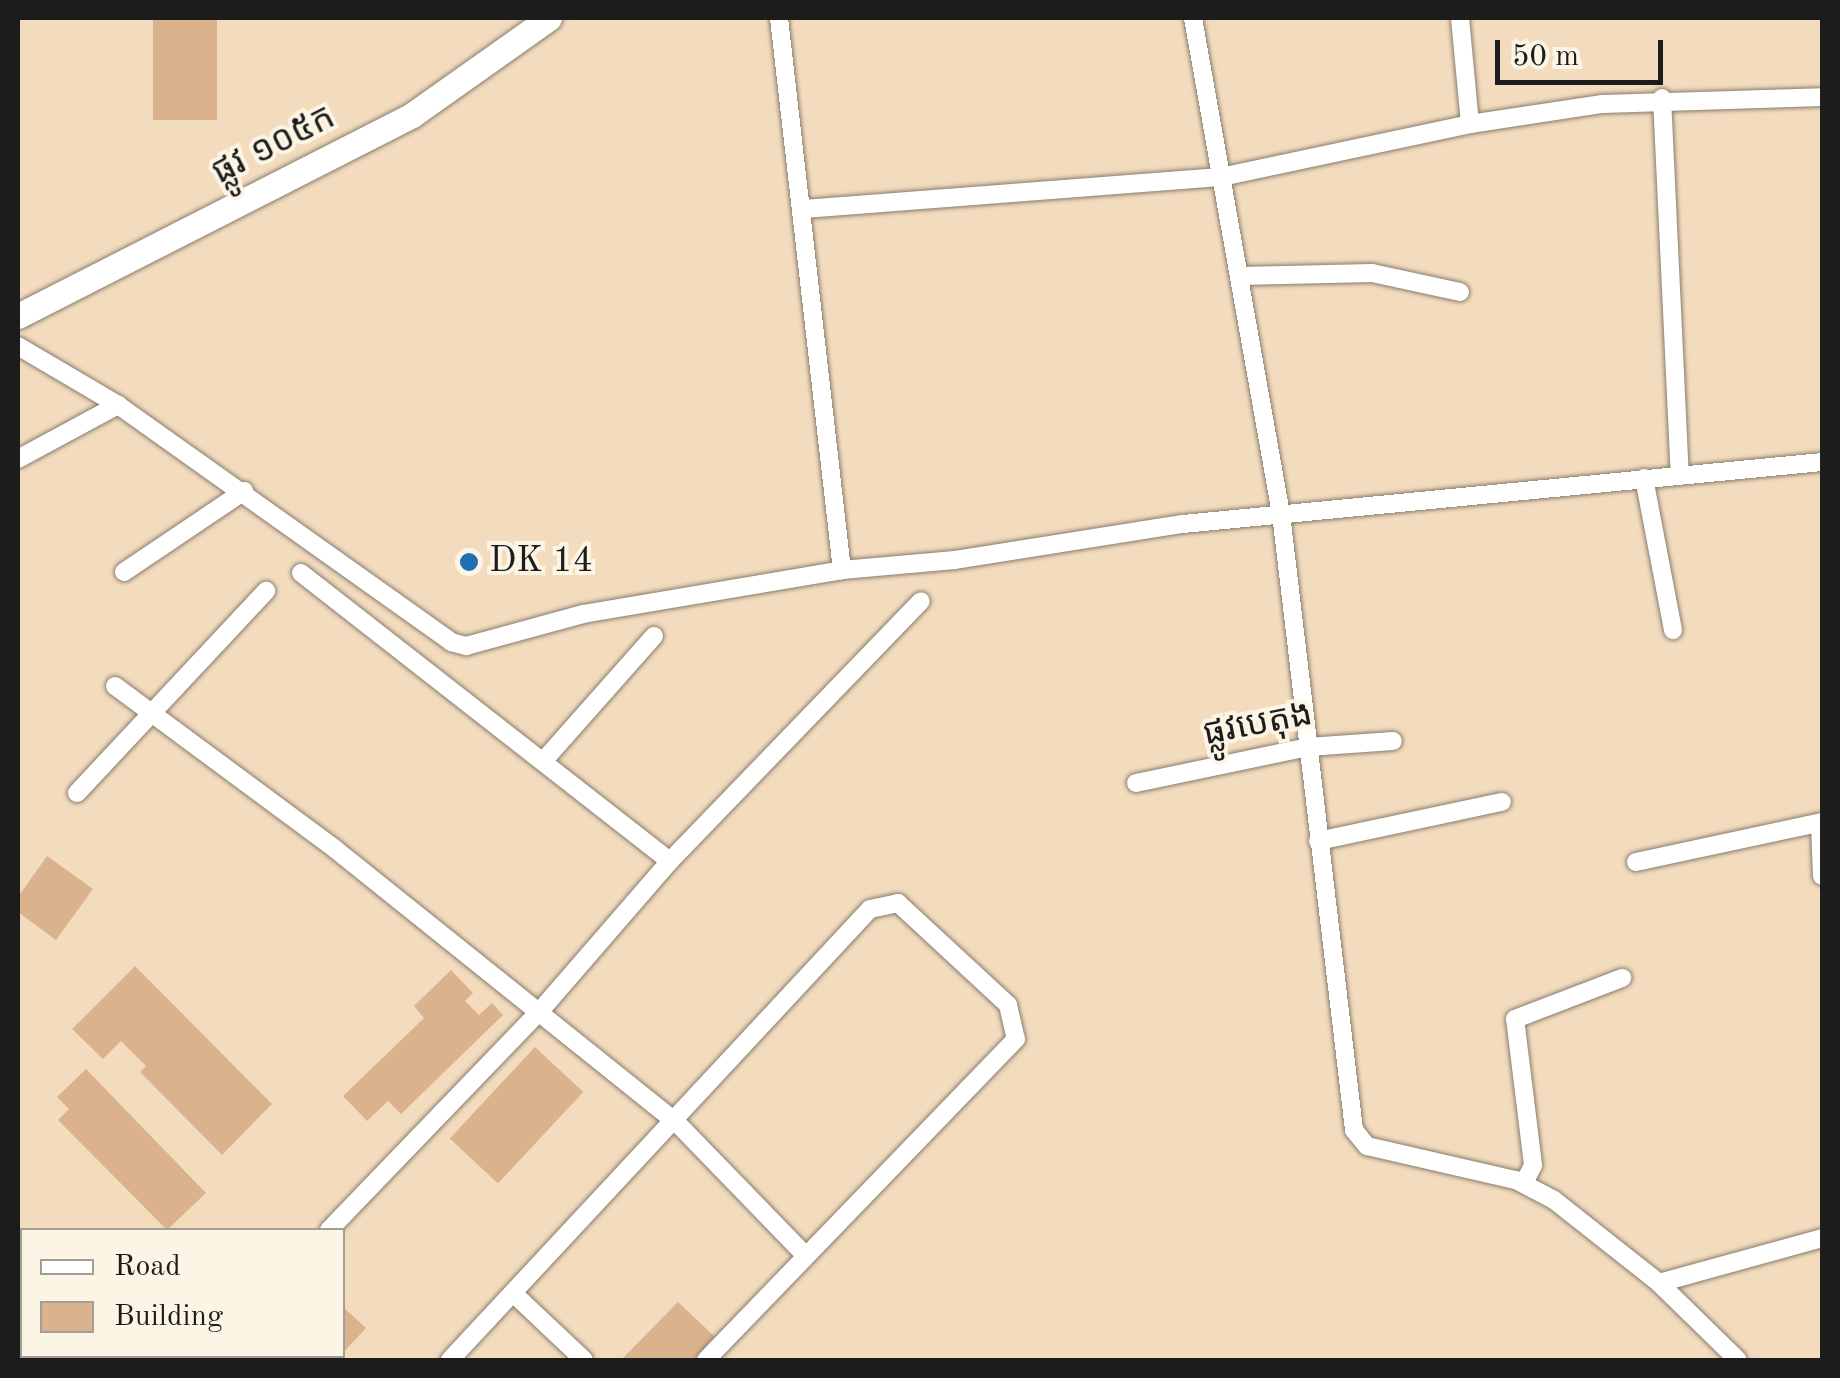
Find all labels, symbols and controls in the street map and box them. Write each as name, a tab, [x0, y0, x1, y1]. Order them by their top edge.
scale bar	[1500, 20, 1668, 82]
text: 50 m	[1512, 42, 1579, 72]
street label: ផ្លូវ ១០៥ក	[205, 97, 343, 195]
place label: DK 14	[489, 541, 593, 583]
marker: DK 14	[458, 551, 480, 573]
street label: ផ្លូវបេតុង	[1200, 694, 1316, 756]
legend	[20, 1228, 345, 1358]
text: Road	[114, 1252, 181, 1282]
text: Building	[114, 1302, 223, 1332]

